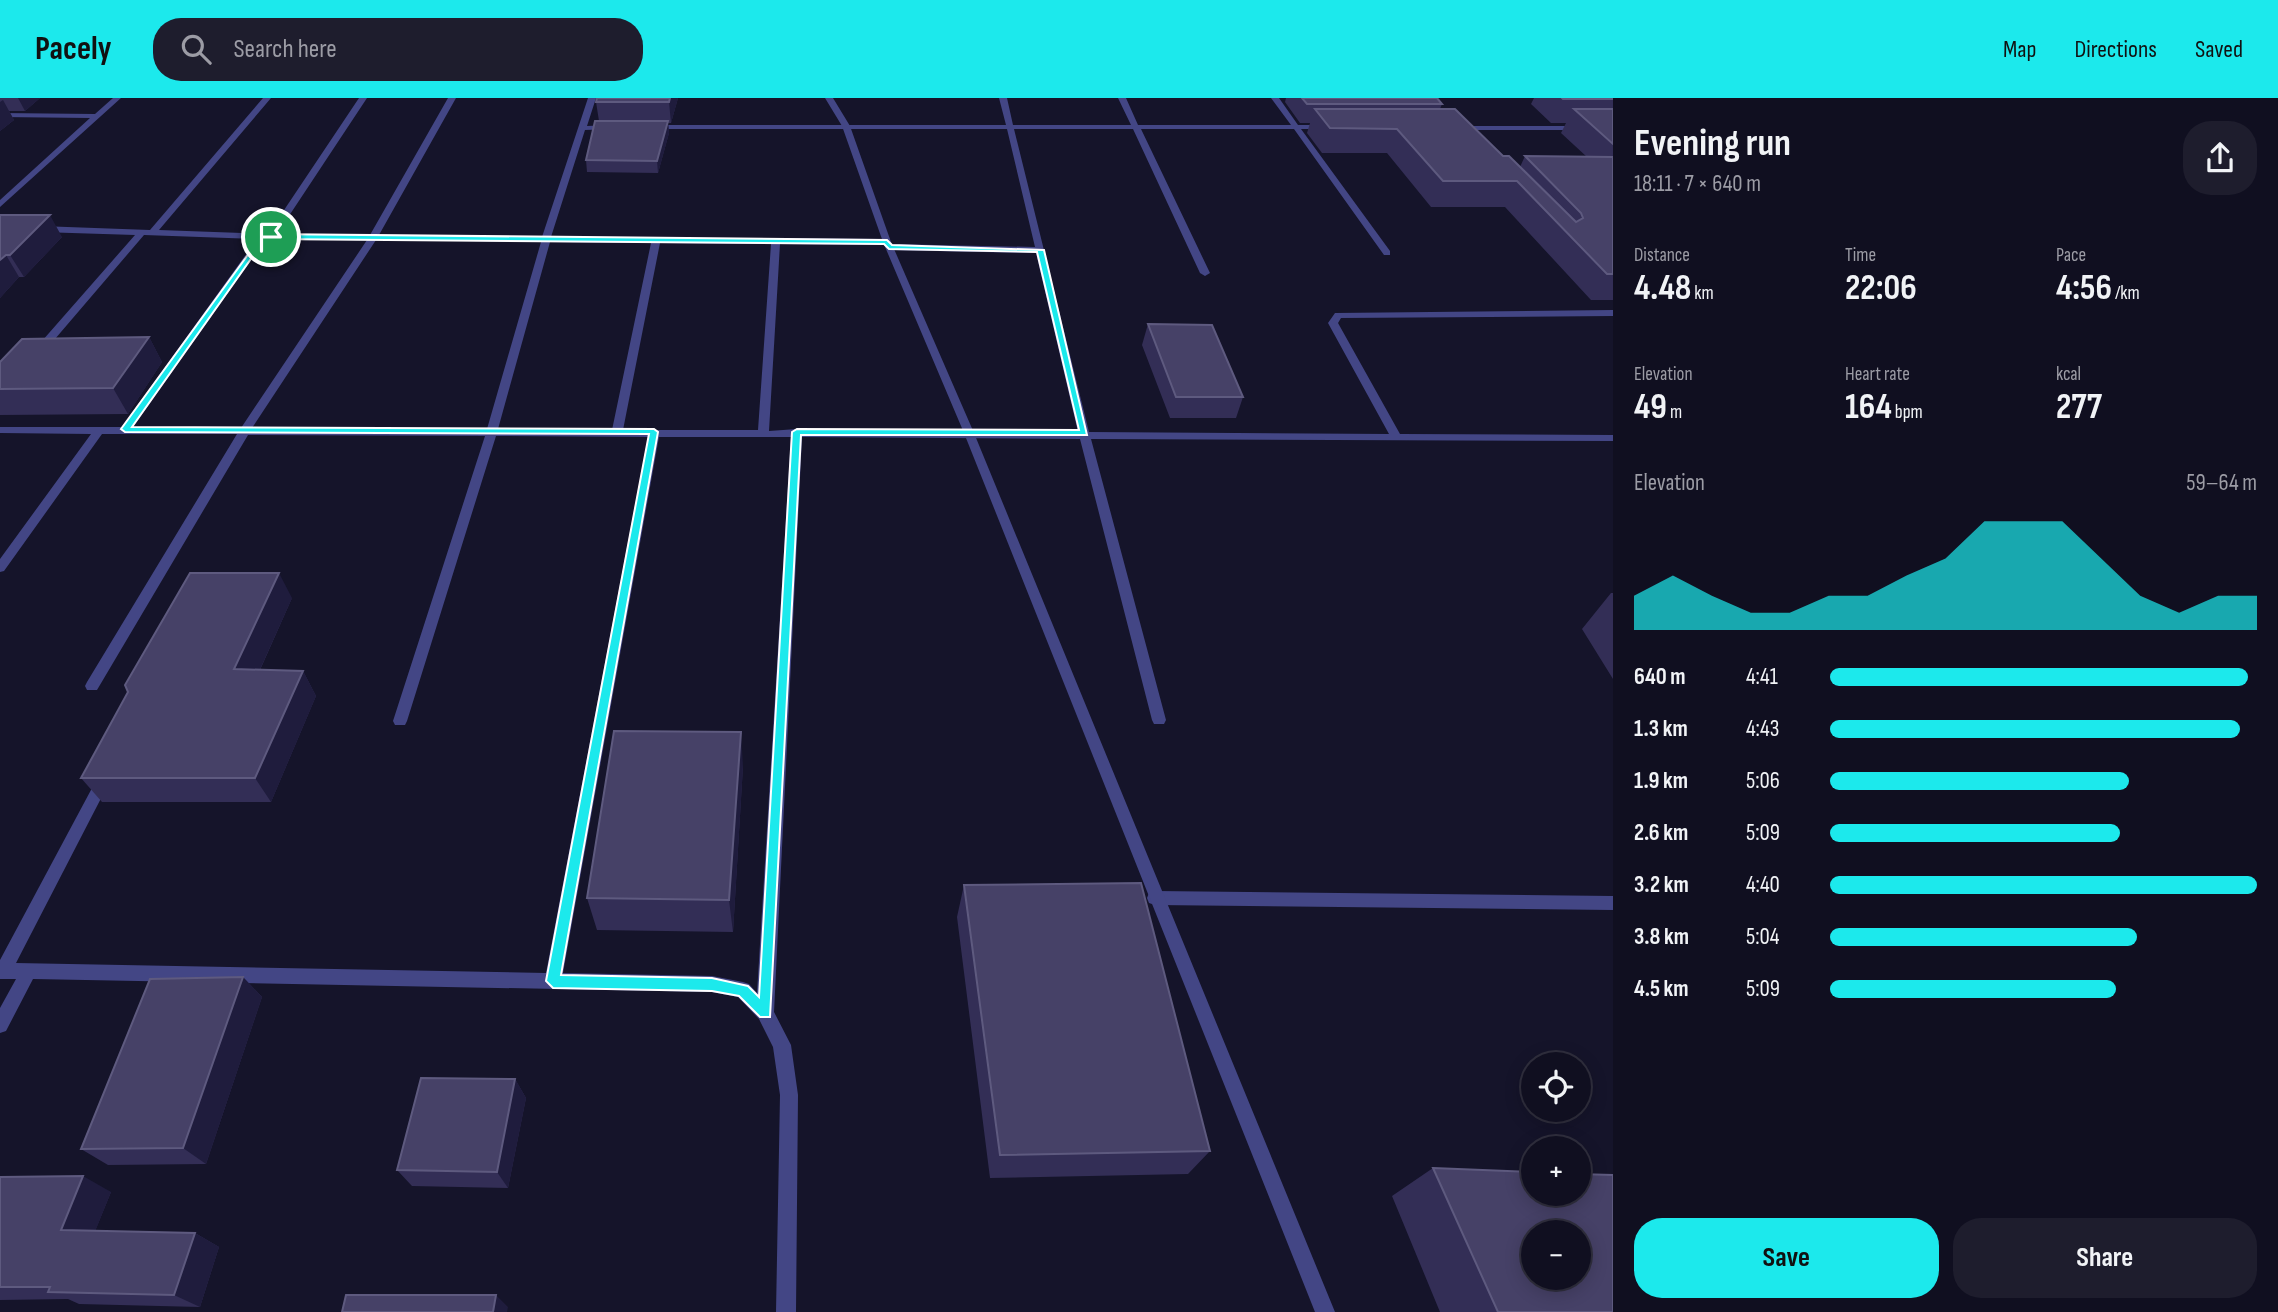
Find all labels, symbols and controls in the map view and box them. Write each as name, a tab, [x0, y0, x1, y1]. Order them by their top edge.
search box	[153, 18, 643, 81]
text: Pacely	[35, 29, 111, 69]
icon: search	[177, 30, 215, 68]
text: Search here	[233, 34, 337, 65]
text: Map	[2003, 35, 2036, 64]
text: Directions	[2074, 35, 2157, 64]
text: Saved	[2195, 35, 2243, 64]
text: Evening run	[1634, 121, 1791, 166]
button: share	[2183, 121, 2257, 195]
text: 18:11 · 7 × 640 m	[1634, 170, 1761, 198]
pin	[241, 207, 301, 267]
icon: arrive	[252, 218, 290, 256]
text: Distance	[1634, 244, 1690, 267]
text: Time	[1845, 244, 1876, 267]
text: Pace	[2056, 244, 2086, 267]
text: 4.48	[1634, 267, 1691, 310]
text: 22:06	[1845, 267, 1917, 310]
text: 4:56	[2056, 267, 2112, 310]
text: km	[1691, 282, 1714, 305]
text: /km	[2112, 282, 2140, 305]
text: Elevation	[1634, 363, 1693, 386]
text: Heart rate	[1845, 363, 1910, 386]
text: kcal	[2056, 363, 2081, 386]
text: 49	[1634, 386, 1667, 429]
text: 164	[1845, 386, 1892, 429]
text: 277	[2056, 386, 2102, 429]
text: m	[1667, 401, 1682, 424]
text: bpm	[1892, 401, 1923, 424]
text: Elevation	[1634, 469, 1705, 497]
text: 59–64 m	[2186, 469, 2257, 497]
text: 640 m	[1634, 663, 1686, 691]
text: 4:41	[1746, 663, 1778, 691]
text: 1.3 km	[1634, 715, 1688, 743]
text: 4:43	[1746, 715, 1779, 743]
text: 1.9 km	[1634, 767, 1688, 795]
text: 5:06	[1746, 767, 1780, 795]
text: 2.6 km	[1634, 819, 1688, 847]
text: 5:09	[1746, 819, 1780, 847]
text: 3.2 km	[1634, 871, 1689, 899]
text: 4:40	[1746, 871, 1780, 899]
text: 3.8 km	[1634, 923, 1689, 951]
text: 5:04	[1746, 923, 1779, 951]
text: 4.5 km	[1634, 975, 1689, 1003]
text: 5:09	[1746, 975, 1780, 1003]
map controls	[1521, 1052, 1591, 1290]
button: locate	[1521, 1052, 1591, 1122]
button: +	[1521, 1136, 1591, 1206]
button: Save	[1634, 1218, 1939, 1298]
button: Share	[1953, 1218, 2257, 1298]
button: −	[1521, 1220, 1591, 1290]

